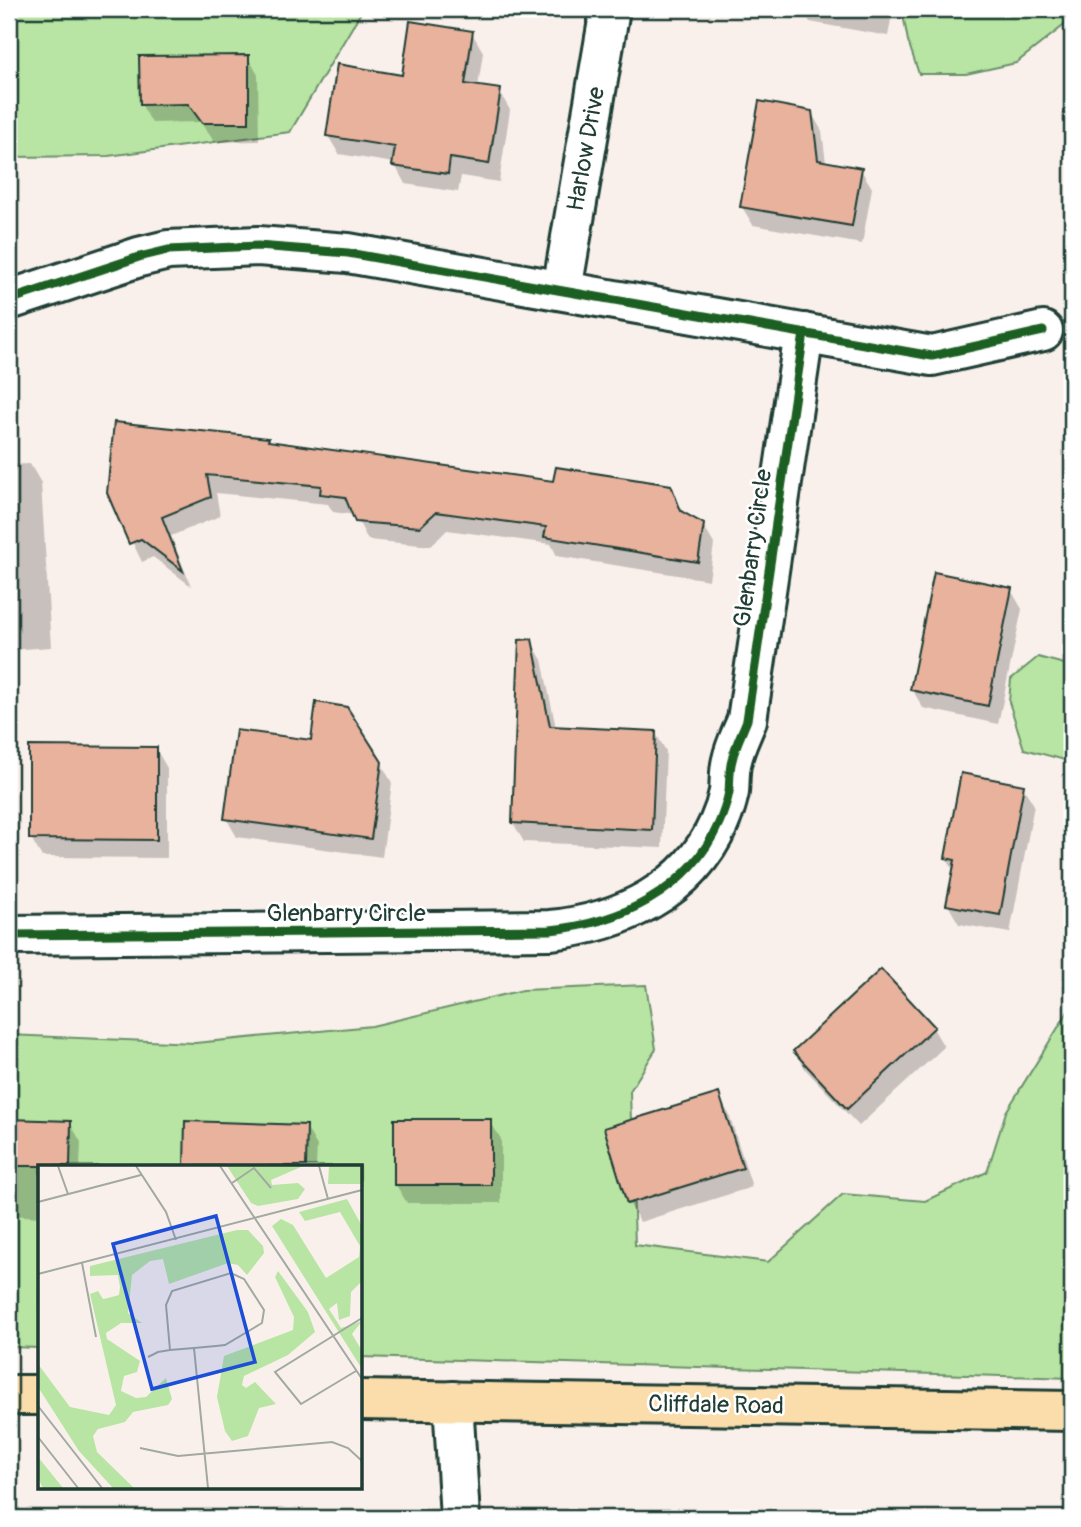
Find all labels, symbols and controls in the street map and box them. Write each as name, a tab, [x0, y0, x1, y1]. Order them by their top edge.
street label: Harlow Drive	[561, 84, 611, 214]
street label: Glenbarry Circle	[728, 467, 778, 629]
street label: Glenbarry Circle	[266, 899, 426, 928]
inset map	[38, 1165, 362, 1488]
street label: Cliffdale Road	[648, 1389, 784, 1421]

